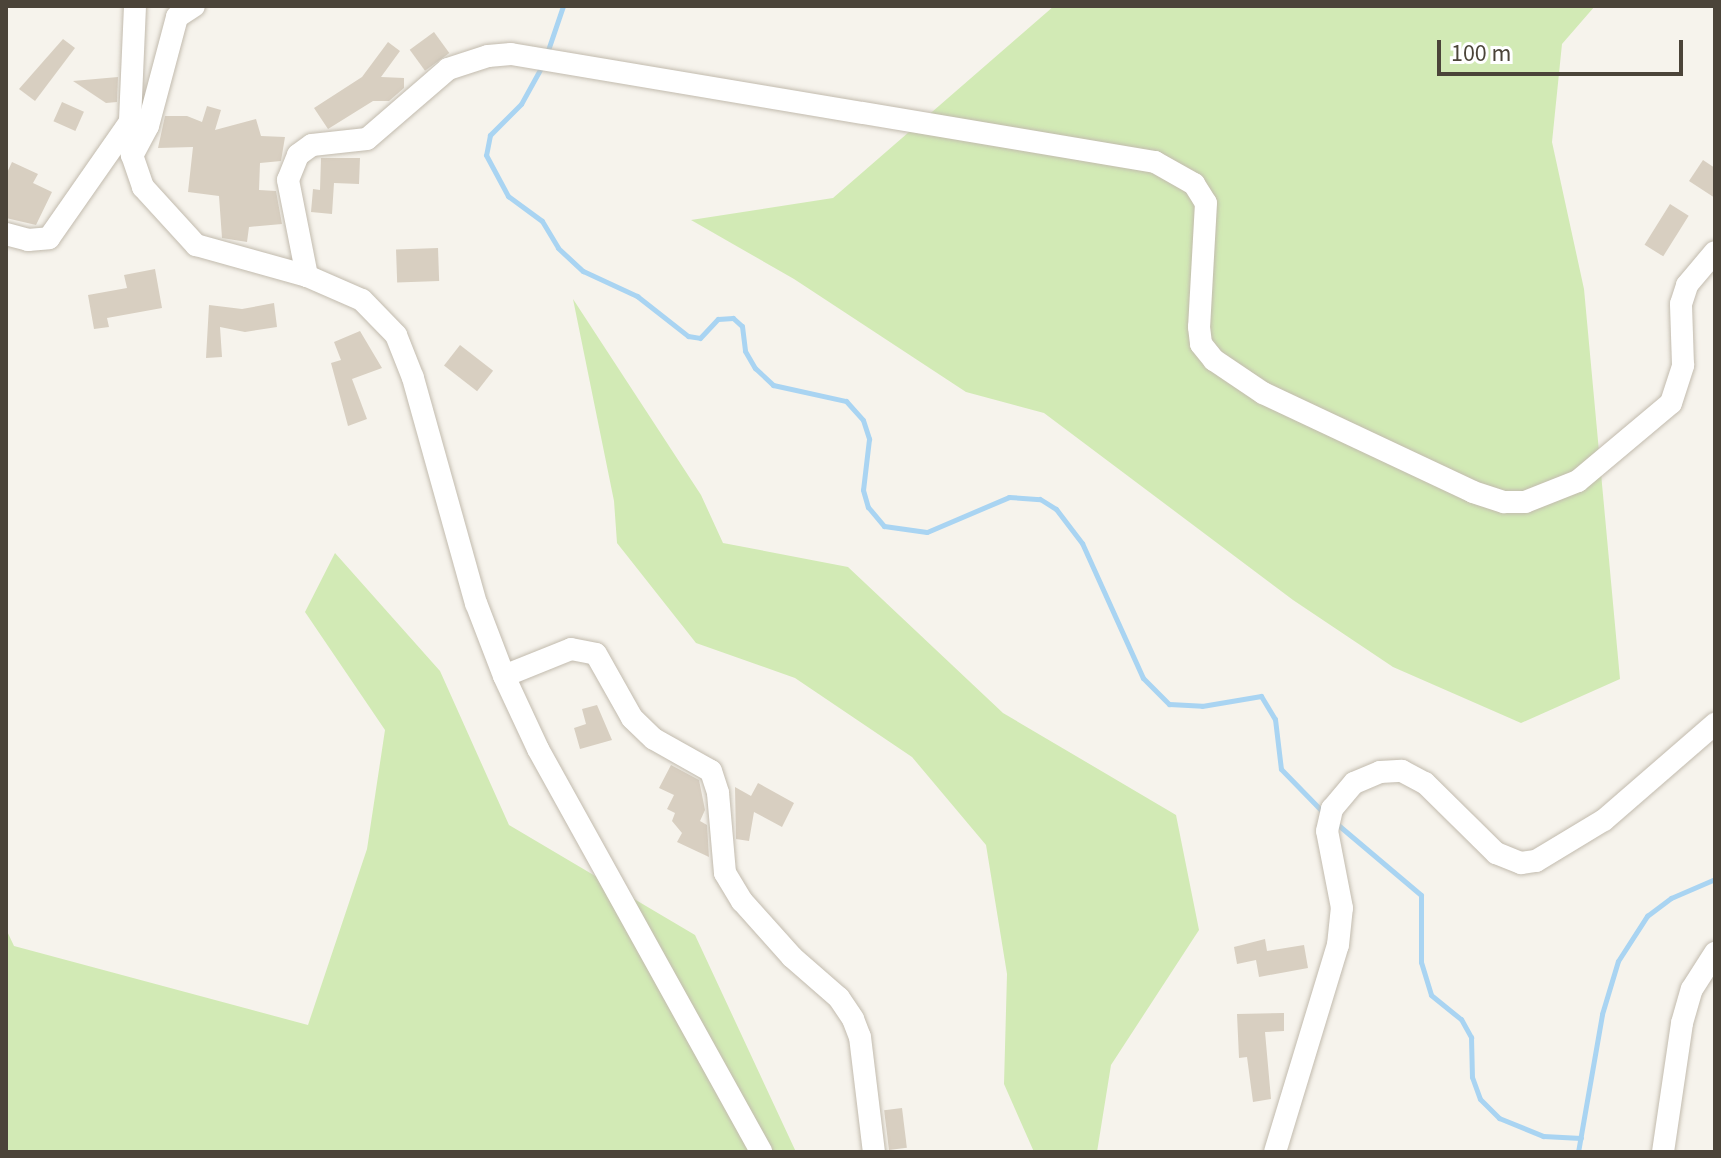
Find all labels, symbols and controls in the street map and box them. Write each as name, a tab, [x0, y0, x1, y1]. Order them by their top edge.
scale bar	[1441, 24, 1687, 74]
text: 100 m	[1451, 36, 1511, 71]

